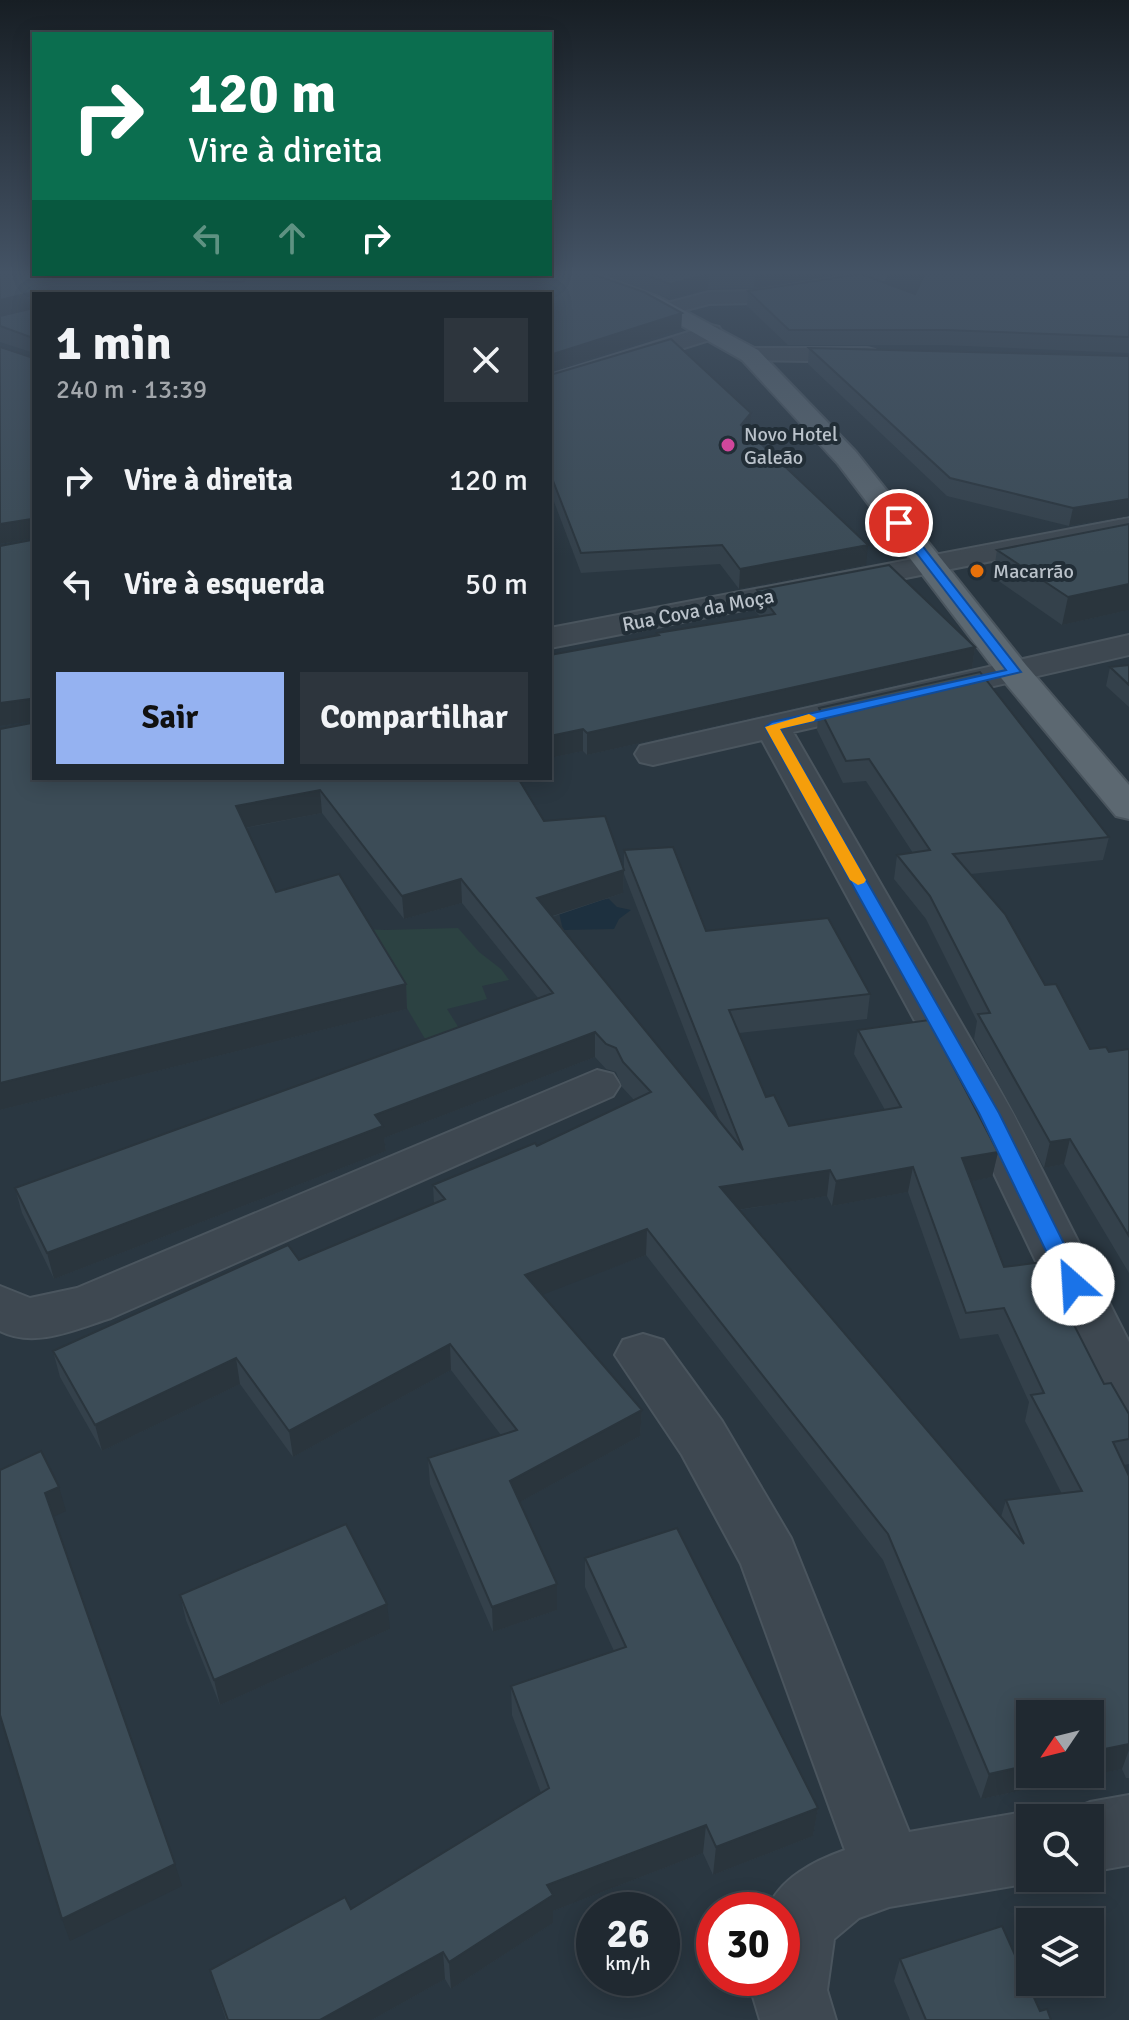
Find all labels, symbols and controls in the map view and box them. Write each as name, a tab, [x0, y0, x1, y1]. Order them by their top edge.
text: 120 m	[188, 59, 336, 128]
icon: right	[56, 64, 160, 168]
text: Vire à direita	[188, 128, 383, 173]
icon: left	[186, 216, 230, 260]
icon: ahead	[270, 216, 314, 260]
icon: right	[354, 216, 398, 260]
text: 1 min	[56, 314, 172, 373]
button: close	[444, 318, 528, 402]
text: 240 m · 13:39	[56, 374, 207, 406]
place label: Novo Hotel Galeão	[744, 422, 838, 470]
marker: Novo Hotel Galeão	[719, 436, 737, 454]
icon: right	[56, 458, 100, 502]
text: Vire à direita	[124, 462, 293, 499]
text: 120 m	[449, 462, 528, 499]
pin	[865, 489, 933, 557]
icon: arrive	[877, 501, 921, 545]
place label: Macarrão	[993, 559, 1074, 584]
icon: left	[56, 562, 100, 606]
marker: Macarrão	[968, 562, 986, 580]
text: Vire à esquerda	[124, 566, 325, 603]
text: 50 m	[465, 566, 528, 603]
street label: Rua Cova da Moça	[620, 584, 776, 637]
button: Sair	[56, 672, 284, 764]
button: Compartilhar	[300, 672, 528, 764]
position arrow	[1031, 1242, 1115, 1326]
north arrow	[1016, 1700, 1104, 1788]
map controls	[1016, 1700, 1104, 1996]
button: search	[1016, 1804, 1104, 1892]
speed limit sign: 30	[696, 1892, 800, 1996]
button: layers	[1016, 1908, 1104, 1996]
text: 26	[606, 1909, 650, 1959]
text: km/h	[605, 1951, 651, 1976]

